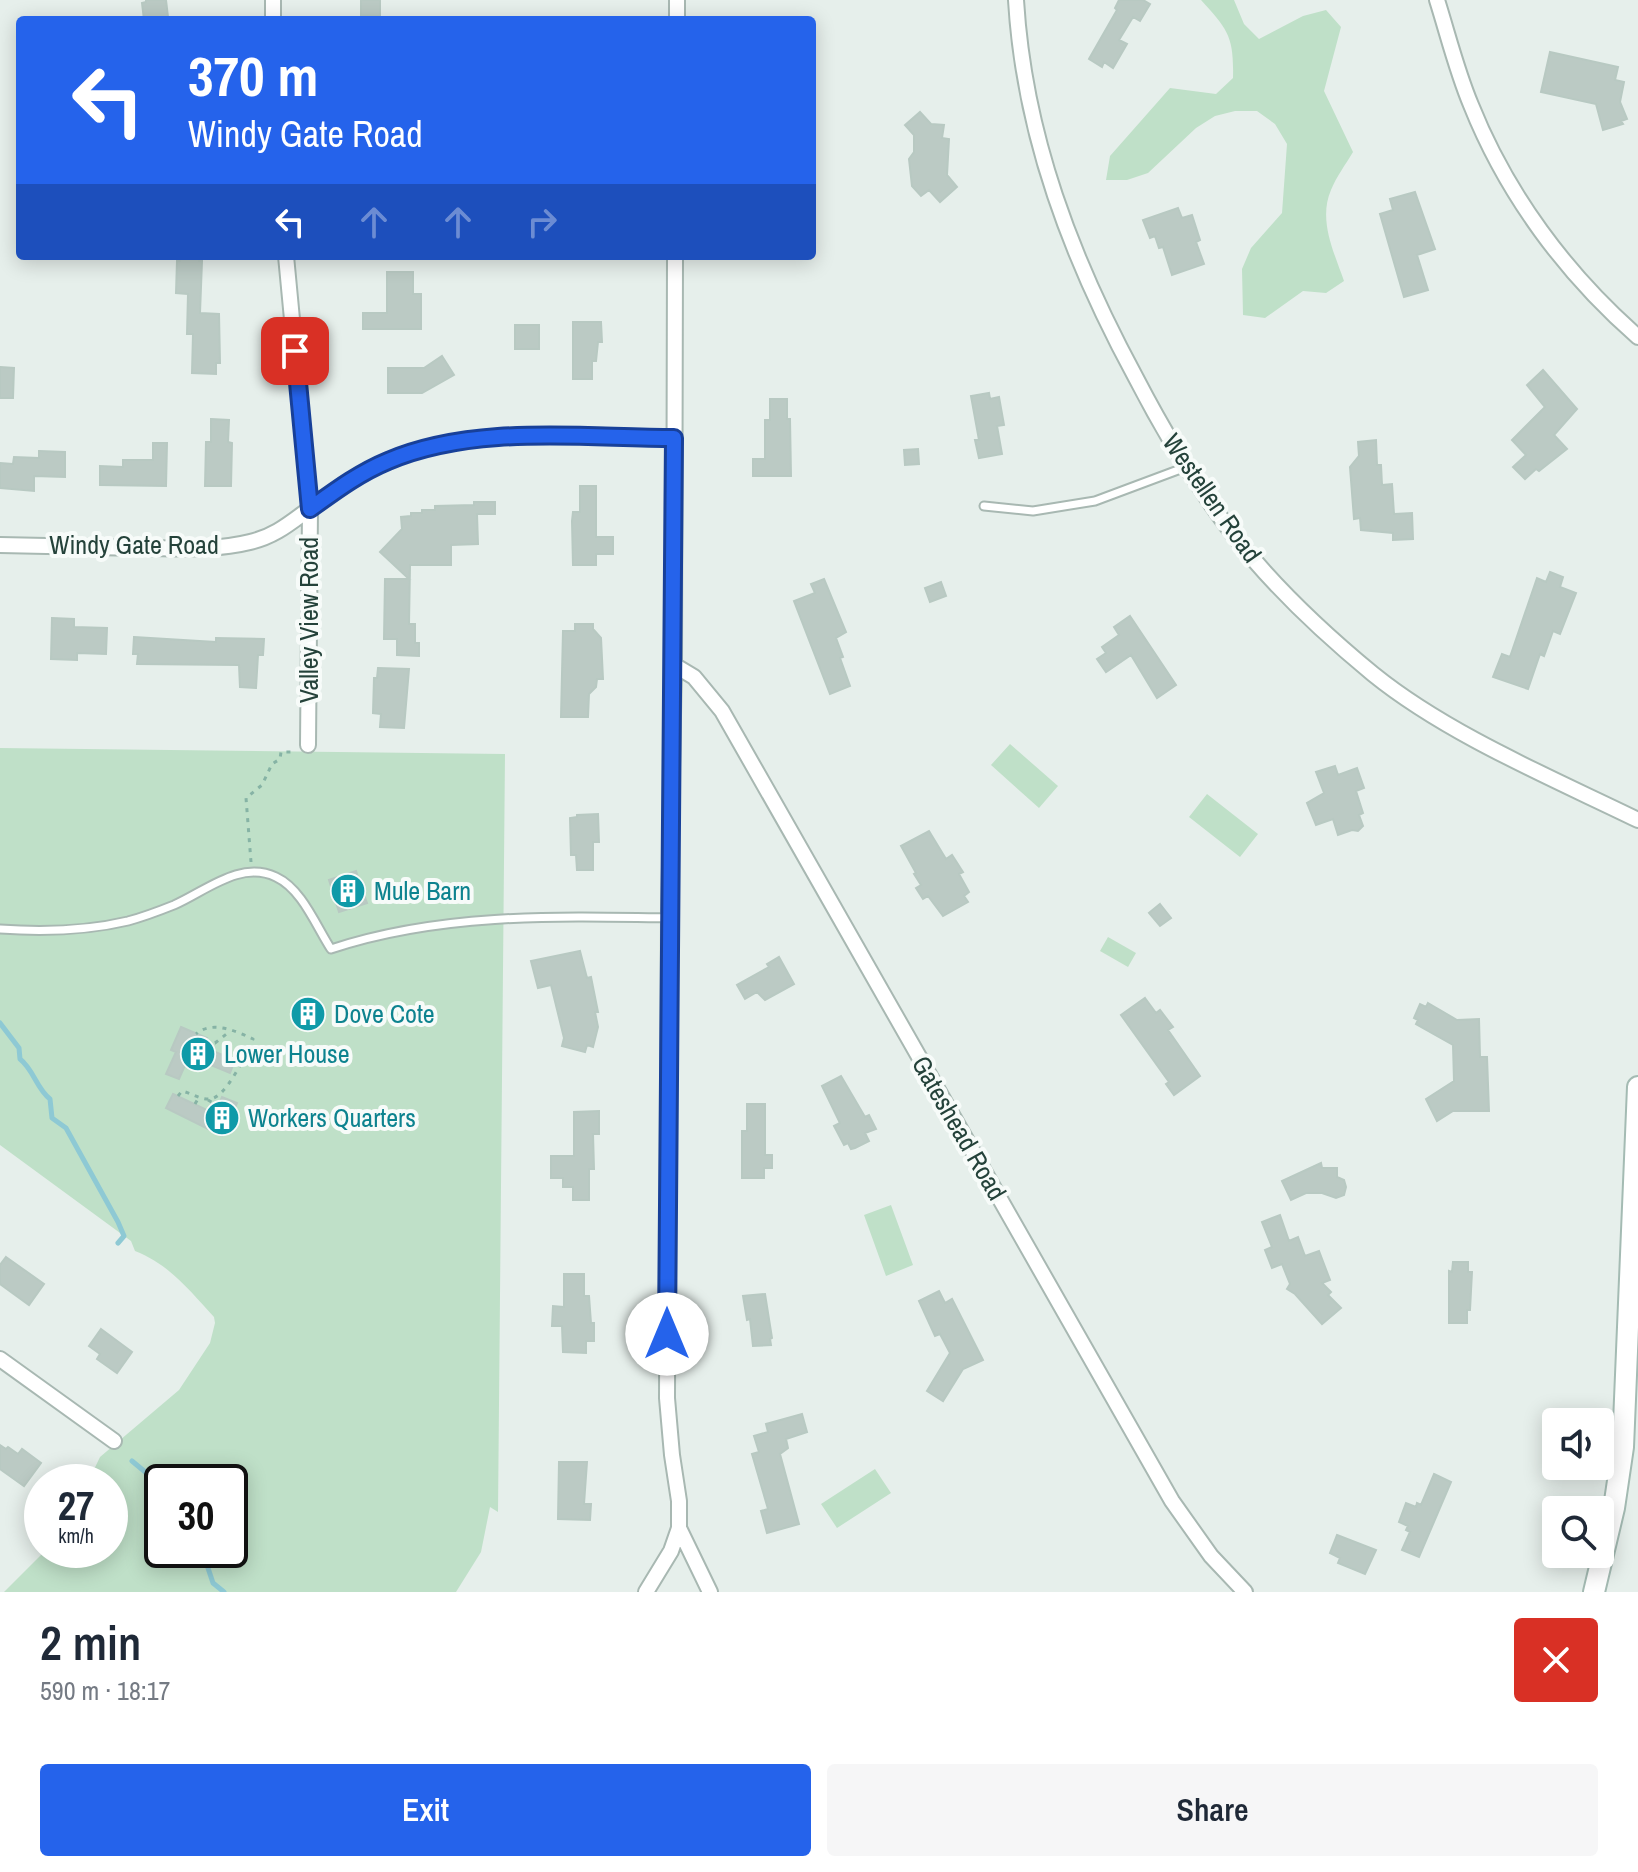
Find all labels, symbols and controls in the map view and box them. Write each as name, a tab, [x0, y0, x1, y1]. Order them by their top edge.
text: 370 m	[188, 38, 318, 113]
icon: left	[56, 48, 160, 152]
text: Windy Gate Road	[188, 110, 423, 158]
icon: left	[268, 200, 312, 244]
icon: ahead	[352, 200, 396, 244]
icon: ahead	[436, 200, 480, 244]
icon: right	[520, 200, 564, 244]
pin	[261, 317, 329, 385]
icon: arrive	[273, 329, 317, 373]
street label: Westellen Road	[1155, 426, 1270, 569]
street label: Windy Gate Road	[49, 527, 219, 562]
street label: Valley View Road	[291, 537, 326, 703]
building icon: Mule Barn	[329, 872, 367, 910]
place label: Mule Barn	[374, 873, 471, 908]
building icon: Dove Cote	[289, 995, 327, 1033]
place label: Dove Cote	[334, 996, 435, 1031]
building icon: Lower House	[179, 1035, 217, 1073]
place label: Lower House	[224, 1036, 350, 1071]
street label: Gateshead Road	[904, 1049, 1015, 1206]
building icon: Workers Quarters	[203, 1099, 241, 1137]
place label: Workers Quarters	[248, 1100, 416, 1135]
position arrow	[625, 1292, 709, 1376]
map controls	[1542, 1408, 1614, 1568]
button: sound	[1542, 1408, 1614, 1480]
speed limit sign: 30	[144, 1464, 248, 1568]
text: 27	[58, 1479, 94, 1532]
button: search	[1542, 1496, 1614, 1568]
text: km/h	[58, 1522, 94, 1549]
text: 2 min	[40, 1610, 141, 1675]
button: close	[1514, 1618, 1598, 1702]
text: 590 m · 18:17	[40, 1673, 170, 1708]
button: Exit	[40, 1764, 811, 1856]
button: Share	[827, 1764, 1598, 1856]

